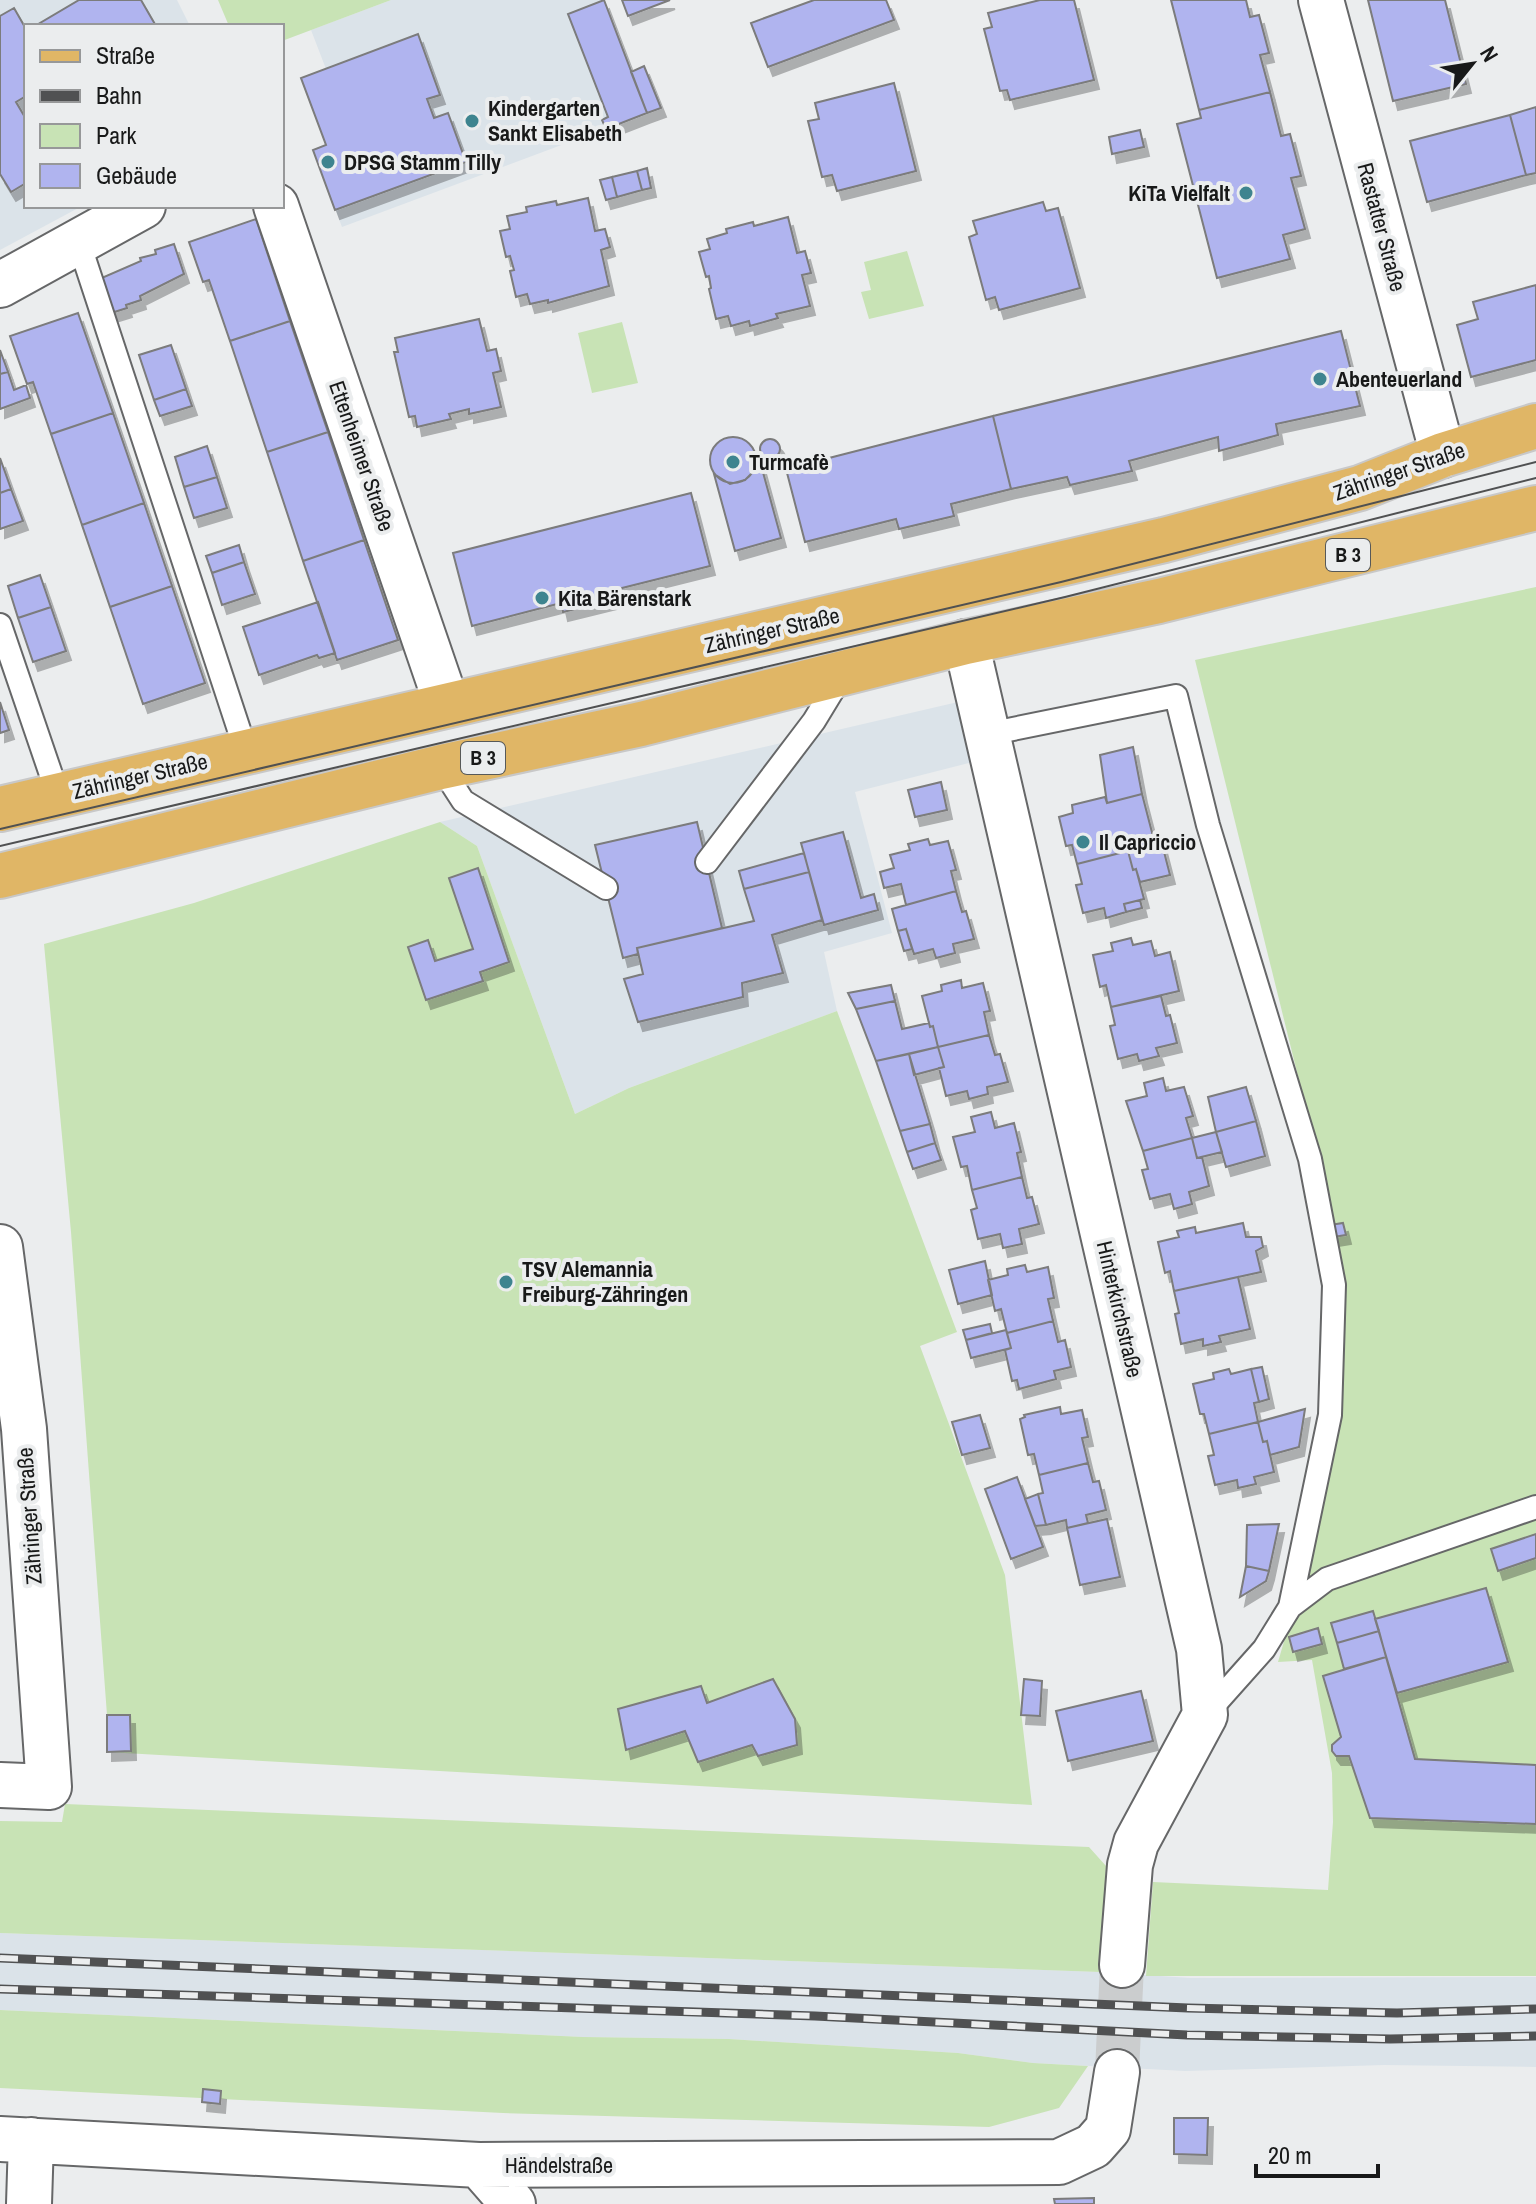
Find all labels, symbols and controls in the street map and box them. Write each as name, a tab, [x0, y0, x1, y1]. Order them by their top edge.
legend	[24, 24, 284, 208]
north arrow	[1432, 24, 1512, 104]
text: Straße	[96, 39, 155, 71]
text: N	[1473, 41, 1506, 67]
text: Bahn	[96, 79, 142, 111]
place label: Kindergarten Sankt Elisabeth	[488, 93, 622, 148]
marker: Kindergarten Sankt Elisabeth	[463, 112, 481, 130]
text: Park	[96, 119, 137, 151]
place label: DPSG Stamm Tilly	[344, 147, 501, 177]
marker: DPSG Stamm Tilly	[319, 153, 337, 171]
text: Gebäude	[96, 159, 177, 191]
street label: Rastatter Straße	[1350, 159, 1414, 295]
place label: KiTa Vielfalt	[1128, 178, 1230, 208]
marker: KiTa Vielfalt	[1237, 184, 1255, 202]
place label: Abenteuerland	[1336, 364, 1462, 394]
marker: Abenteuerland	[1311, 370, 1329, 388]
street label: Ettenheimer Straße	[322, 377, 402, 535]
street label: Zähringer Straße	[1329, 434, 1469, 508]
place label: Turmcafè	[749, 447, 829, 477]
marker: Turmcafè	[724, 453, 742, 471]
road number: B 3	[1326, 539, 1370, 571]
place label: Kita Bärenstark	[558, 583, 692, 613]
marker: Kita Bärenstark	[533, 589, 551, 607]
street label: Zähringer Straße	[702, 600, 842, 660]
road number: B 3	[461, 742, 505, 774]
street label: Zähringer Straße	[70, 746, 210, 806]
place label: Il Capriccio	[1099, 827, 1196, 857]
marker: Il Capriccio	[1074, 833, 1092, 851]
street label: Hinterkirchstraße	[1090, 1238, 1150, 1380]
place label: TSV Alemannia Freiburg-Zähringen	[522, 1254, 688, 1309]
marker: TSV Alemannia Freiburg-Zähringen	[497, 1273, 515, 1291]
street label: Zähringer Straße	[9, 1446, 49, 1586]
scale bar	[1256, 2128, 1378, 2178]
text: 20 m	[1268, 2139, 1312, 2171]
street label: Händelstraße	[505, 2150, 613, 2180]

